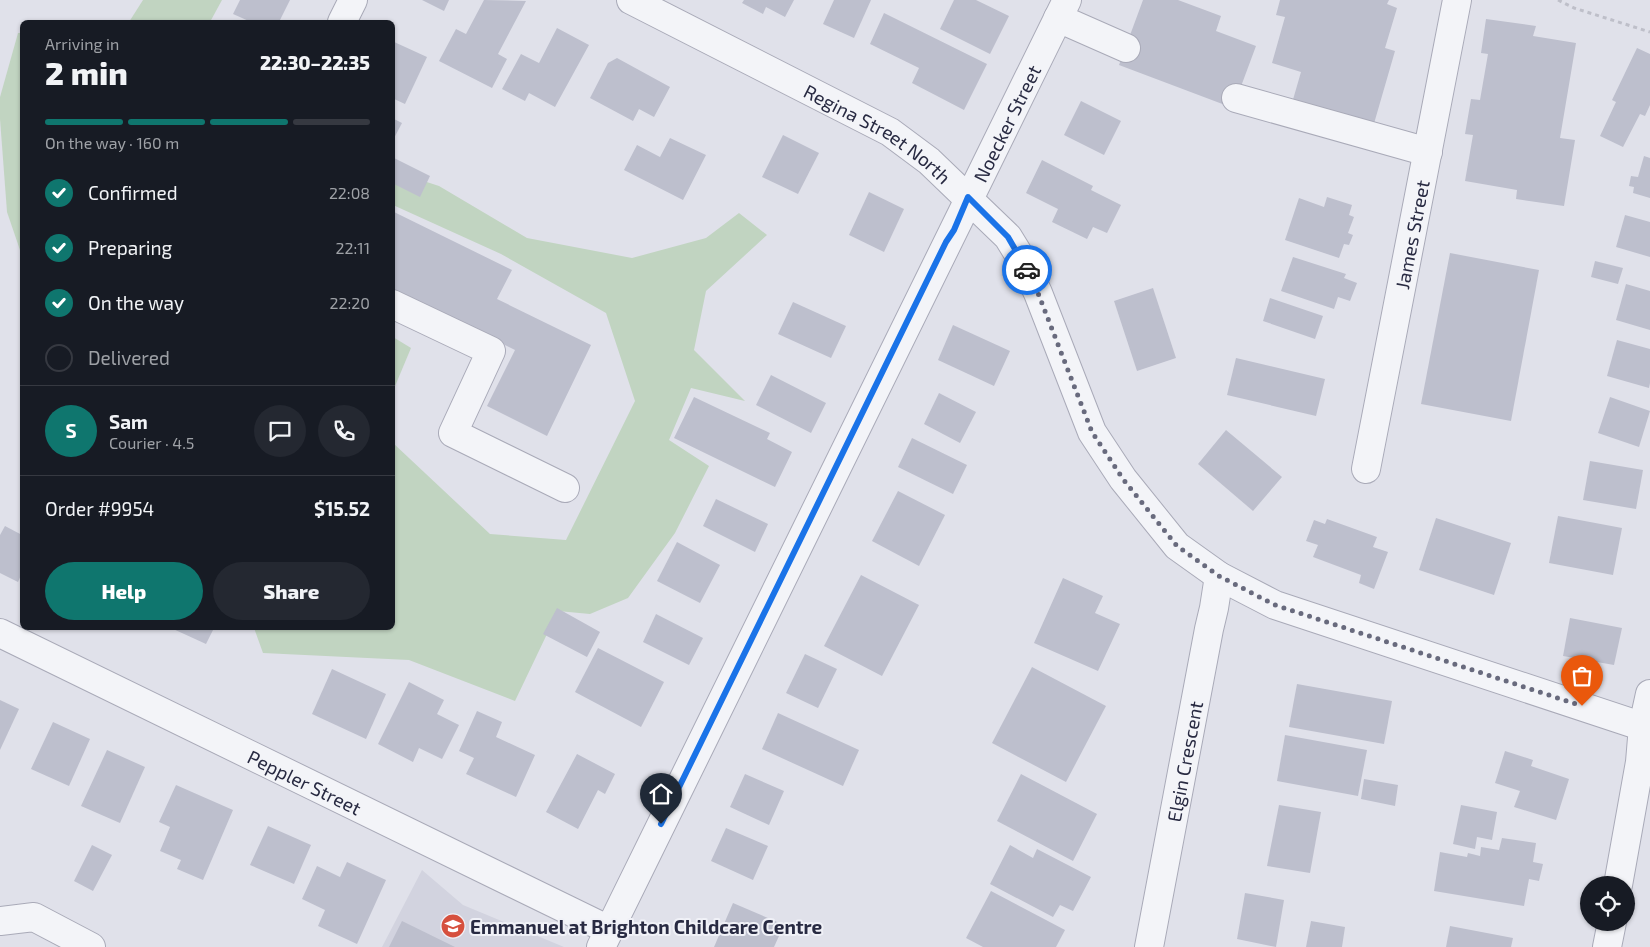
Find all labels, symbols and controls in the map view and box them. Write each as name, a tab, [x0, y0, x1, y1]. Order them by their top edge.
text: Arriving in	[45, 34, 119, 53]
text: 22:30–22:35	[260, 51, 370, 74]
text: 2 min	[45, 53, 128, 91]
street label: Noecker Street	[968, 61, 1045, 186]
street label: Regina Street North	[800, 79, 956, 188]
text: On the way · 160 m	[45, 133, 179, 152]
street label: James Street	[1390, 178, 1433, 291]
icon: check	[45, 179, 73, 207]
text: Confirmed	[88, 181, 178, 204]
text: 22:08	[329, 183, 370, 202]
icon: check	[45, 234, 73, 262]
text: Preparing	[88, 236, 172, 259]
text: 22:11	[336, 238, 370, 257]
courier	[1002, 245, 1052, 295]
icon: car	[1013, 256, 1041, 284]
icon: check	[45, 289, 73, 317]
text: On the way	[88, 291, 184, 314]
text: 22:20	[330, 293, 370, 312]
text: Delivered	[88, 346, 170, 369]
button: chat	[254, 405, 306, 457]
button: phone	[318, 405, 370, 457]
text: Sam	[109, 410, 148, 433]
text: S	[65, 419, 77, 442]
text: Courier · 4.5	[109, 433, 194, 452]
text: Order #9954	[45, 497, 154, 520]
text: $15.52	[314, 497, 370, 520]
button: Help	[45, 562, 203, 620]
button: Share	[213, 562, 370, 620]
pin	[1561, 655, 1603, 706]
icon: bag	[1568, 662, 1596, 690]
street label: Elgin Crescent	[1161, 699, 1207, 824]
street label: Peppler Street	[244, 744, 365, 819]
pin	[640, 773, 682, 824]
icon: home	[647, 780, 675, 808]
map controls	[1580, 876, 1635, 931]
button: locate	[1580, 876, 1635, 931]
school or university icon: Emmanuel at Brighton Childcare Centre	[440, 913, 466, 939]
place label: Emmanuel at Brighton Childcare Centre	[470, 915, 823, 938]

